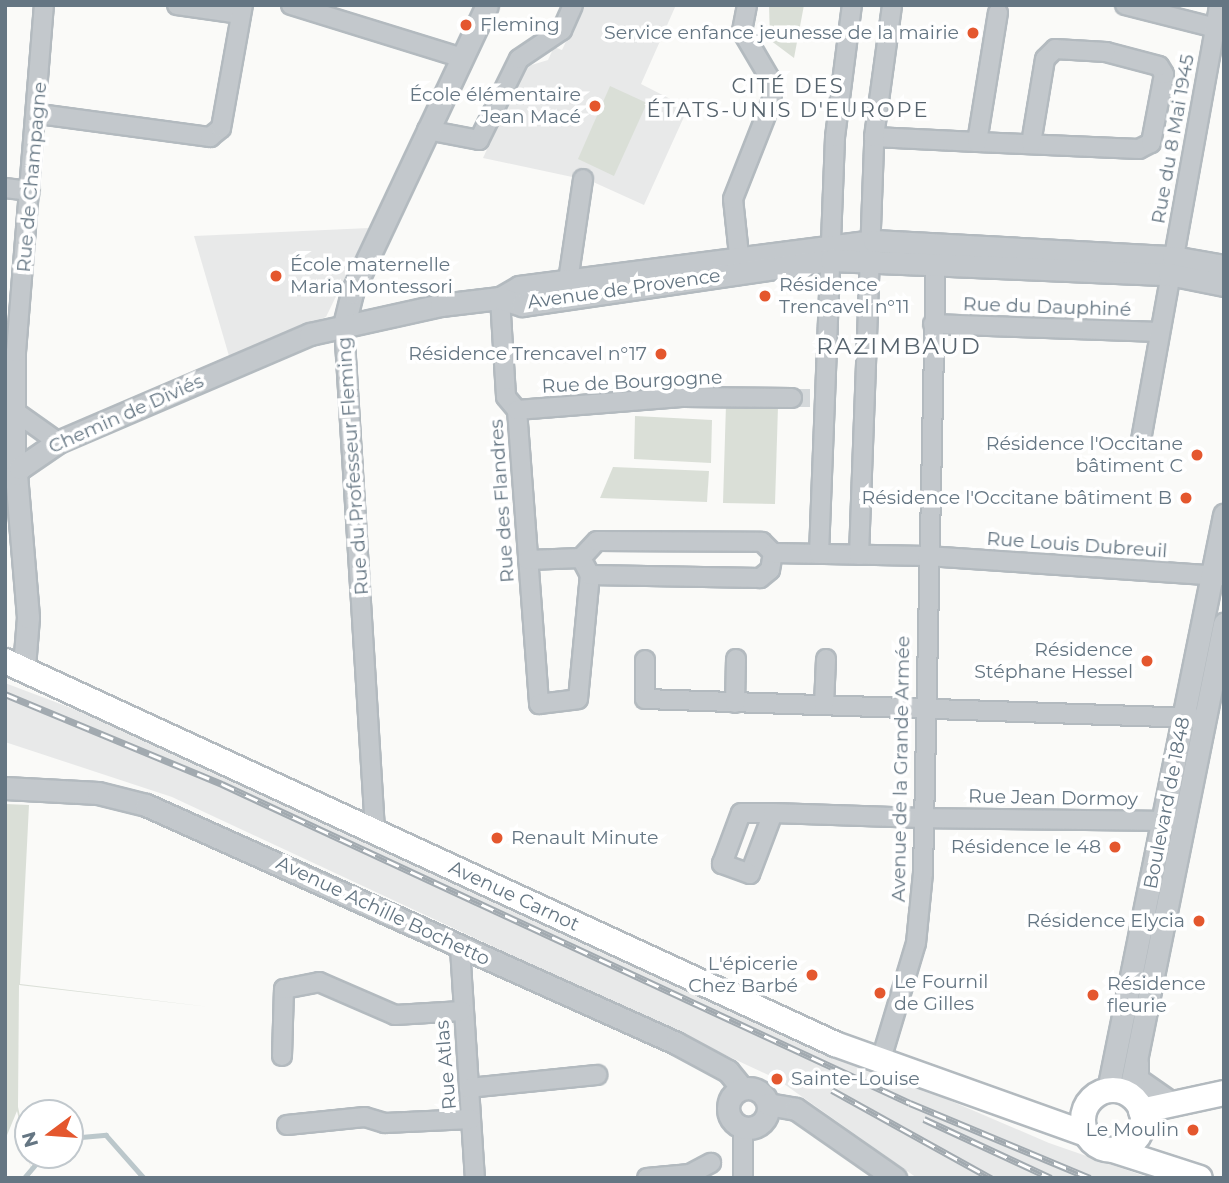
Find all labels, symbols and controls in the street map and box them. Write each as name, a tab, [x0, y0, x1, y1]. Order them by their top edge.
place label: Fleming	[480, 14, 560, 36]
marker: Fleming	[458, 17, 474, 33]
place label: Service enfance jeunesse de la mairie	[604, 22, 959, 44]
marker: Service enfance jeunesse de la mairie	[965, 25, 981, 41]
street label: Rue du 8 Mai 1945	[1147, 52, 1199, 226]
district label: CITÉ DES ÉTATS-UNIS D'EUROPE	[649, 73, 927, 123]
street label: Rue de Champagne	[12, 81, 52, 273]
place label: École élémentaire Jean Macé	[409, 84, 581, 128]
marker: École élémentaire Jean Macé	[587, 98, 603, 114]
place label: École maternelle Maria Montessori	[290, 254, 453, 298]
street label: Avenue de Provence	[526, 264, 722, 314]
marker: École maternelle Maria Montessori	[268, 268, 284, 284]
place label: Résidence Trencavel n°11	[779, 274, 910, 318]
marker: Résidence Trencavel n°11	[757, 288, 773, 304]
street label: Rue du Dauphiné	[962, 293, 1132, 321]
district label: RAZIMBAUD	[817, 332, 981, 360]
street label: Rue du Professeur Fleming	[333, 336, 373, 596]
place label: Résidence Trencavel n°17	[408, 343, 647, 365]
marker: Résidence Trencavel n°17	[653, 346, 669, 362]
street label: Rue de Bourgogne	[541, 366, 723, 398]
street label: Chemin de Diviés	[45, 370, 207, 458]
street label: Rue des Flandres	[485, 419, 519, 583]
place label: Résidence l'Occitane bâtiment C	[986, 433, 1183, 477]
marker: Résidence l'Occitane bâtiment C	[1189, 447, 1205, 463]
place label: Résidence l'Occitane bâtiment B	[861, 487, 1172, 509]
marker: Résidence l'Occitane bâtiment B	[1178, 490, 1194, 506]
street label: Rue Louis Dubreuil	[986, 527, 1168, 563]
street label: Avenue de la Grande Armée	[887, 636, 915, 902]
place label: Résidence Stéphane Hessel	[974, 639, 1133, 683]
marker: Résidence Stéphane Hessel	[1139, 653, 1155, 669]
street label: Boulevard de 1848	[1139, 715, 1195, 891]
street label: Rue Jean Dormoy	[968, 785, 1138, 811]
place label: Renault Minute	[511, 827, 658, 849]
marker: Renault Minute	[489, 830, 505, 846]
place label: Résidence le 48	[951, 836, 1101, 858]
marker: Résidence le 48	[1107, 839, 1123, 855]
street label: Avenue Achille Bochetto	[272, 851, 494, 971]
street label: Avenue Carnot	[445, 856, 583, 936]
place label: Résidence Elycia	[1027, 910, 1185, 932]
marker: Résidence Elycia	[1191, 913, 1207, 929]
place label: L'épicerie Chez Barbé	[688, 953, 798, 997]
marker: L'épicerie Chez Barbé	[804, 967, 820, 983]
place label: Le Fournil de Gilles	[894, 971, 988, 1015]
place label: Résidence fleurie	[1107, 973, 1206, 1017]
marker: Le Fournil de Gilles	[872, 985, 888, 1001]
marker: Résidence fleurie	[1085, 987, 1101, 1003]
street label: Rue Atlas	[431, 1019, 461, 1111]
place label: Sainte-Louise	[791, 1068, 920, 1090]
marker: Sainte-Louise	[769, 1071, 785, 1087]
north arrow	[14, 1099, 84, 1169]
place label: Le Moulin	[1086, 1119, 1179, 1141]
marker: Le Moulin	[1185, 1122, 1201, 1138]
text: N	[17, 1129, 43, 1150]

